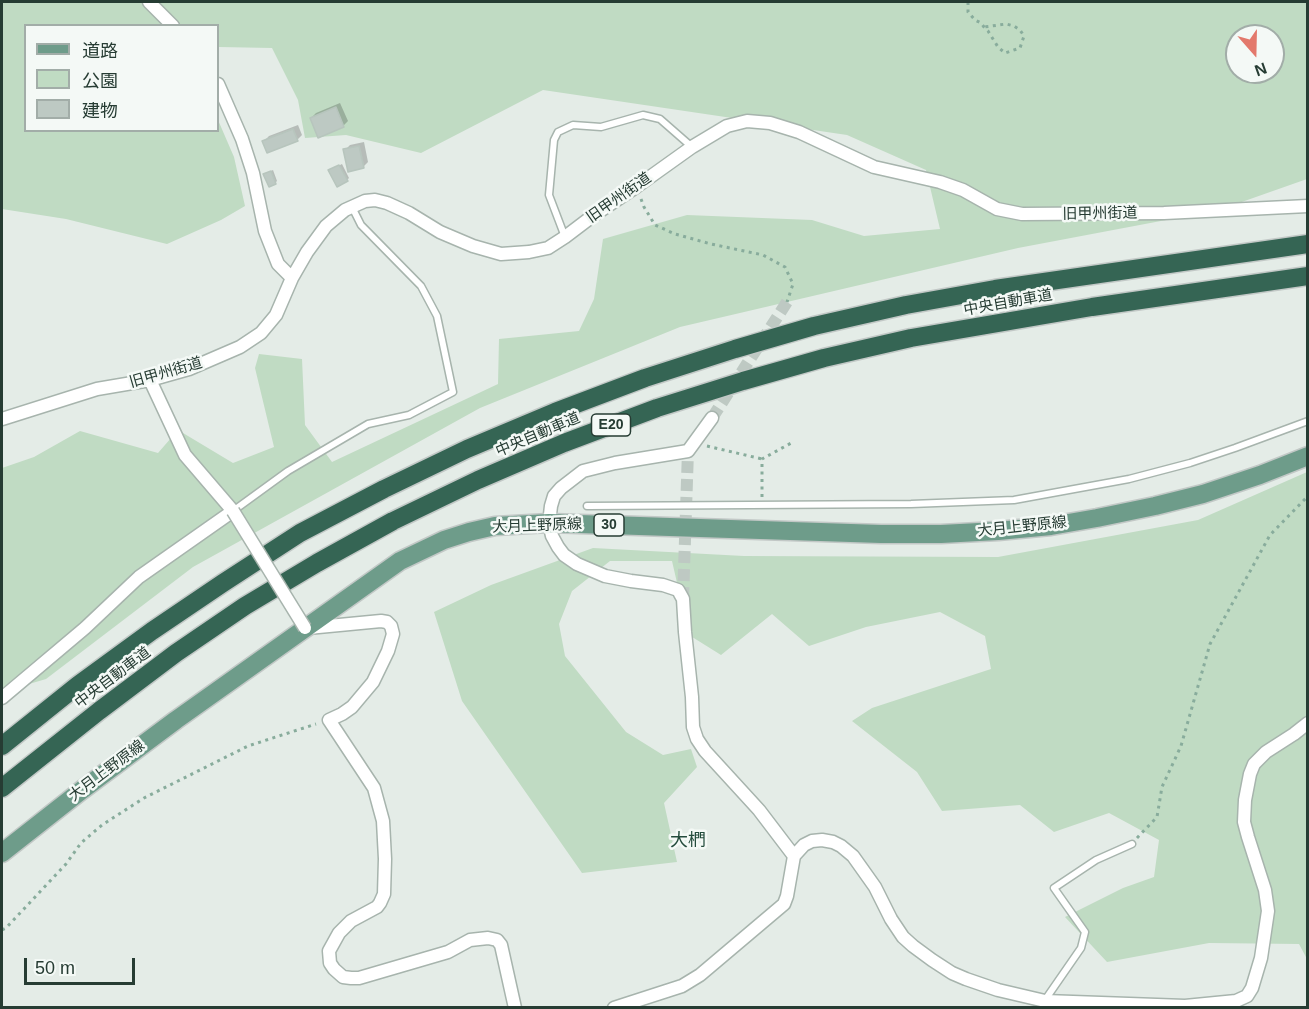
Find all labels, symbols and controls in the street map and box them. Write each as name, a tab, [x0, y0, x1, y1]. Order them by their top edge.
legend	[24, 24, 219, 132]
north arrow	[1225, 24, 1285, 84]
text: 道路	[82, 41, 118, 61]
text: N	[1252, 60, 1269, 79]
text: 公園	[82, 71, 118, 91]
text: 建物	[82, 101, 118, 121]
street label: 旧甲州街道	[583, 169, 655, 227]
street label: 旧甲州街道	[1062, 204, 1138, 224]
street label: 中央自動車道	[962, 286, 1054, 320]
street label: 旧甲州街道	[127, 354, 205, 392]
street label: 中央自動車道	[493, 409, 583, 461]
road number: E20	[592, 414, 630, 436]
street label: 大月上野原線	[976, 513, 1068, 541]
road number: 30	[594, 514, 624, 536]
street label: 大月上野原線	[492, 515, 582, 537]
street label: 中央自動車道	[72, 644, 154, 712]
street label: 大月上野原線	[66, 737, 148, 805]
district label: 大椚	[670, 830, 706, 852]
scale bar	[27, 946, 138, 984]
text: 50 m	[35, 958, 75, 978]

